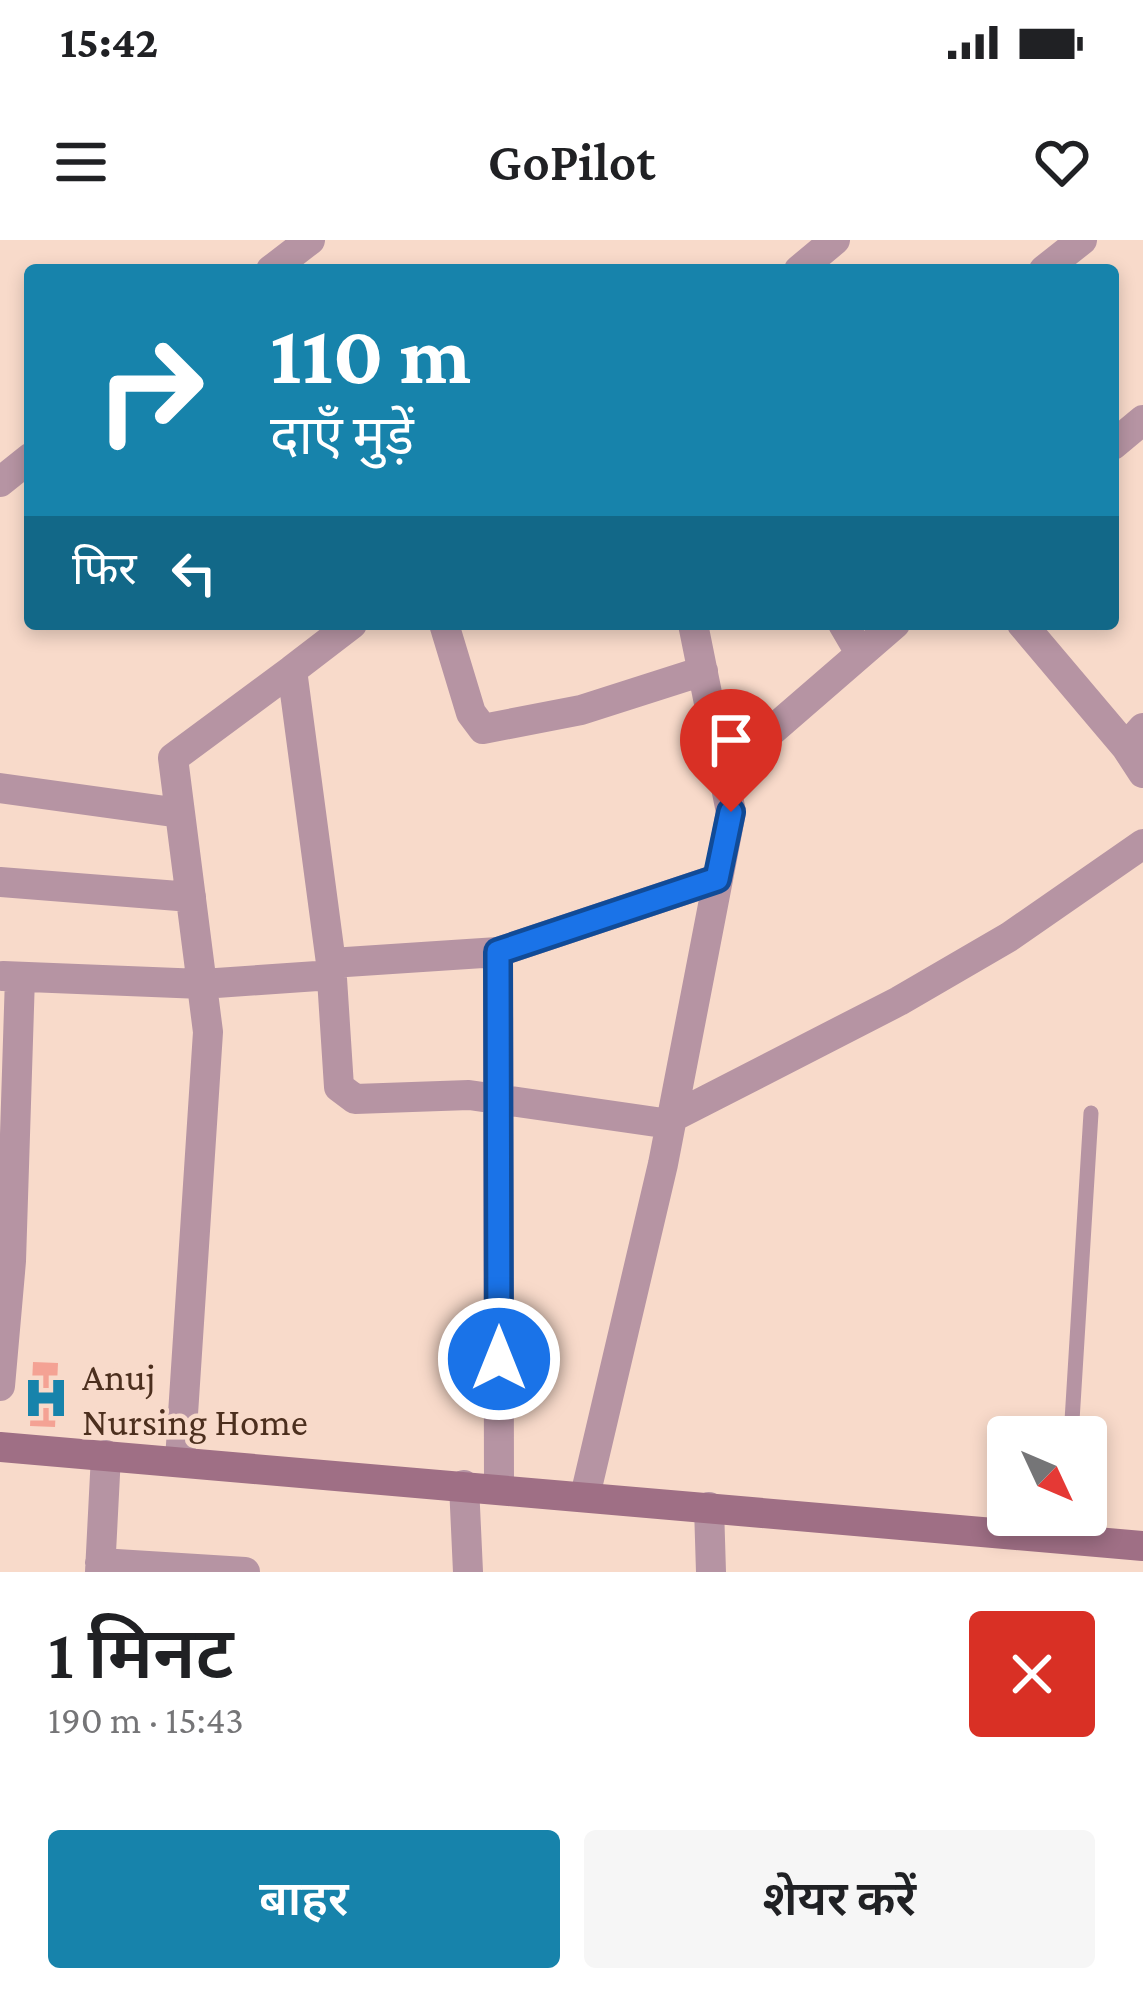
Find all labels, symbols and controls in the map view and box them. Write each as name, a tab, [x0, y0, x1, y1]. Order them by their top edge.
text: 15:42	[60, 17, 158, 67]
icon: menu	[48, 129, 114, 195]
icon: heart	[1029, 129, 1095, 195]
text: GoPilot	[488, 132, 655, 192]
text: 110 m	[270, 308, 471, 401]
icon: right	[72, 312, 228, 468]
text: दाएँ मुड़ें	[270, 406, 414, 466]
icon: left	[161, 540, 227, 606]
text: फिर	[72, 544, 137, 594]
pin	[680, 689, 782, 812]
icon: arrive	[698, 707, 764, 773]
position arrow	[436, 1296, 562, 1422]
place label: Anuj Nursing Home	[82, 1355, 308, 1444]
hospital icon: Anuj Nursing Home	[21, 1373, 71, 1423]
north arrow	[987, 1416, 1107, 1536]
map controls	[987, 1416, 1107, 1536]
button: close	[969, 1611, 1095, 1737]
text: 1 मिनट	[48, 1613, 234, 1693]
text: 190 m · 15:43	[48, 1698, 244, 1741]
button: बाहर	[48, 1830, 560, 1968]
button: शेयर करें	[584, 1830, 1095, 1968]

